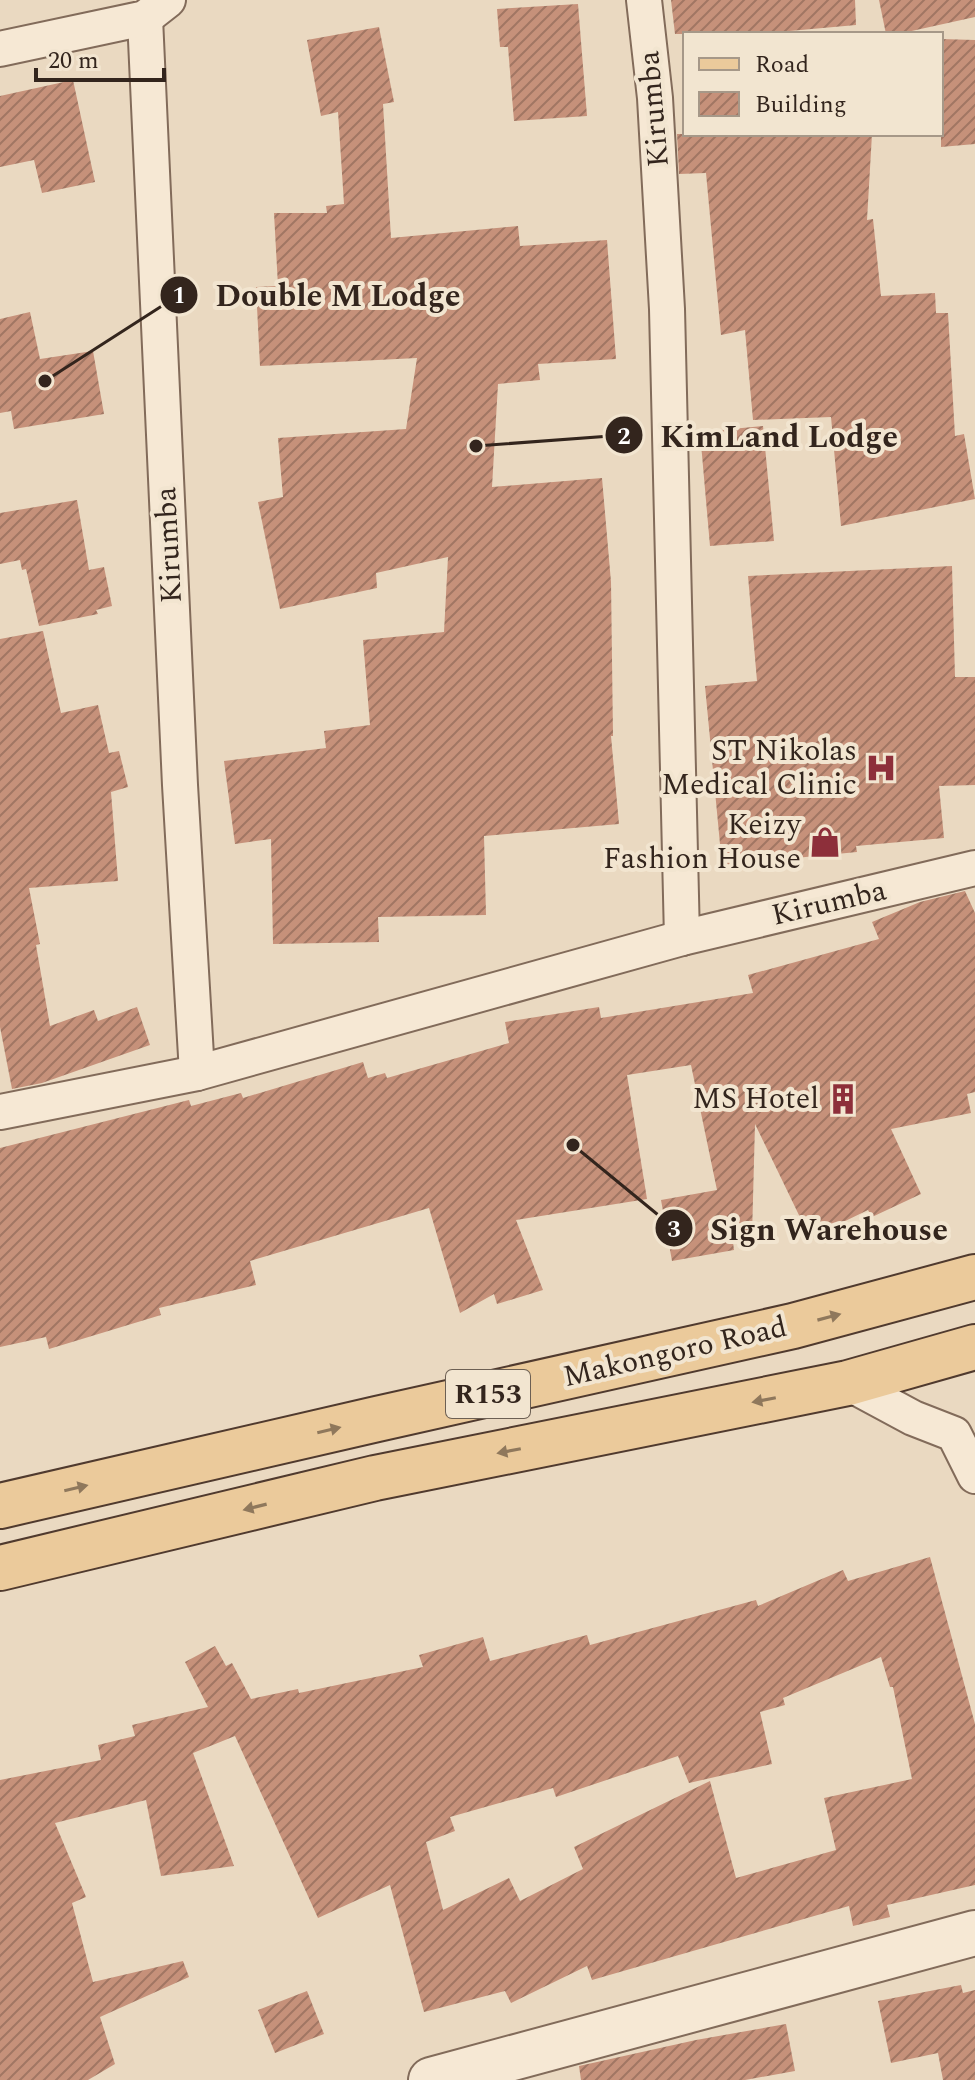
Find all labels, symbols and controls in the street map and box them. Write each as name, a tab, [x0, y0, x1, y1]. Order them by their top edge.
scale bar	[36, 32, 164, 82]
legend	[683, 32, 943, 136]
text: 20 m	[48, 43, 99, 79]
text: Road	[755, 47, 809, 83]
street label: Kirumba	[626, 49, 682, 169]
text: Building	[755, 87, 847, 123]
callout: Double M Lodge	[159, 267, 476, 323]
text: Double M Lodge	[215, 272, 461, 321]
text: 1	[172, 278, 186, 314]
callout: KimLand Lodge	[604, 407, 914, 463]
text: KimLand Lodge	[660, 413, 898, 462]
text: 2	[617, 419, 631, 455]
street label: Kirumba	[143, 485, 195, 604]
place label: ST Nikolas Medical Clinic	[661, 728, 857, 808]
hospital icon: ST Nikolas Medical Clinic	[864, 751, 898, 785]
place label: Keizy Fashion House	[603, 802, 803, 882]
shop icon: Keizy Fashion House	[808, 825, 842, 859]
street label: Kirumba	[767, 867, 891, 939]
place label: MS Hotel	[692, 1076, 819, 1122]
building icon: MS Hotel	[826, 1082, 860, 1116]
callout: Sign Warehouse	[654, 1200, 964, 1256]
text: Sign Warehouse	[710, 1206, 948, 1255]
text: 3	[667, 1212, 681, 1248]
street label: Makongoro Road	[559, 1304, 791, 1400]
one-way arrow	[816, 1310, 841, 1322]
road number: R153	[446, 1370, 530, 1418]
one-way arrow	[751, 1394, 776, 1407]
one-way arrow	[317, 1423, 342, 1435]
one-way arrow	[496, 1446, 521, 1458]
one-way arrow	[64, 1482, 89, 1494]
one-way arrow	[242, 1501, 267, 1514]

